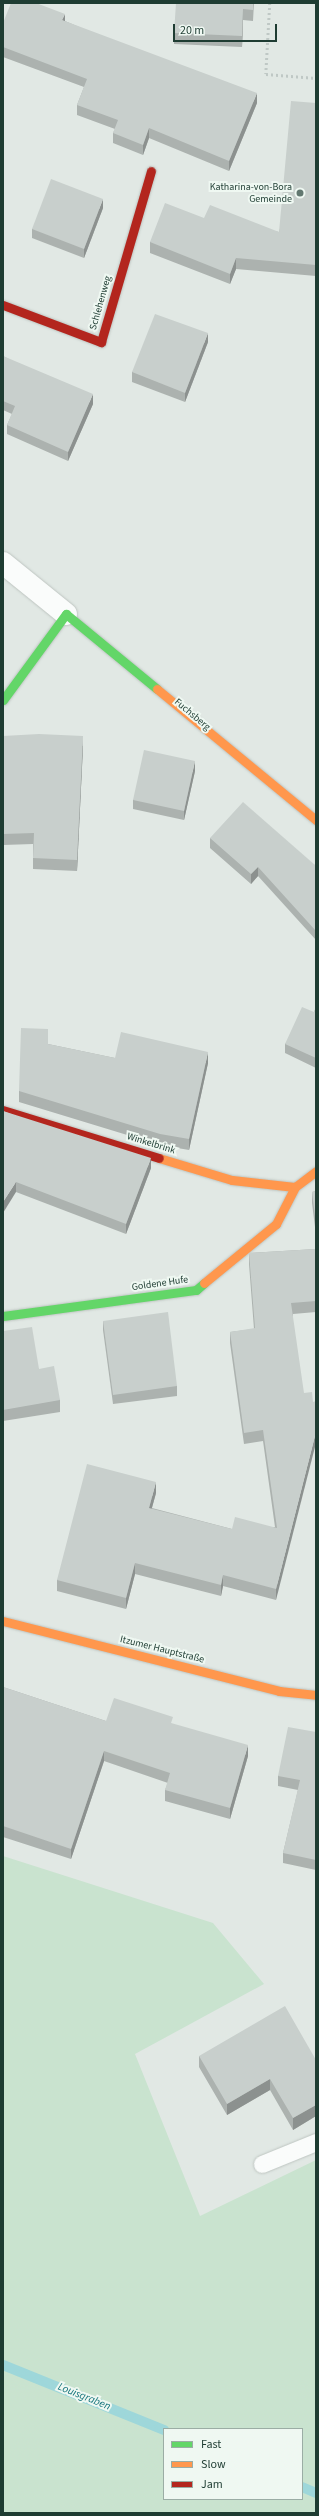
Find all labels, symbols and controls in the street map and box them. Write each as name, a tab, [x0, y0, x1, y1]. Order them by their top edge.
scale bar	[175, 16, 279, 42]
text: 20 m	[180, 22, 204, 39]
place label: Katharina-von-Bora Gemeinde	[210, 181, 292, 204]
marker: Katharina-von-Bora Gemeinde	[295, 188, 305, 198]
street label: Schlehenweg	[88, 275, 114, 331]
street label: Fuchsberg	[172, 696, 212, 734]
street label: Winkelbrink	[125, 1131, 177, 1157]
street label: Goldene Hufe	[131, 1274, 189, 1294]
street label: Itzumer Hauptstraße	[119, 1634, 205, 1666]
water label: Louisgraben	[56, 2380, 112, 2414]
legend	[163, 2428, 303, 2500]
text: Fast	[201, 2436, 221, 2453]
text: Slow	[201, 2456, 226, 2473]
text: Jam	[201, 2476, 223, 2493]

